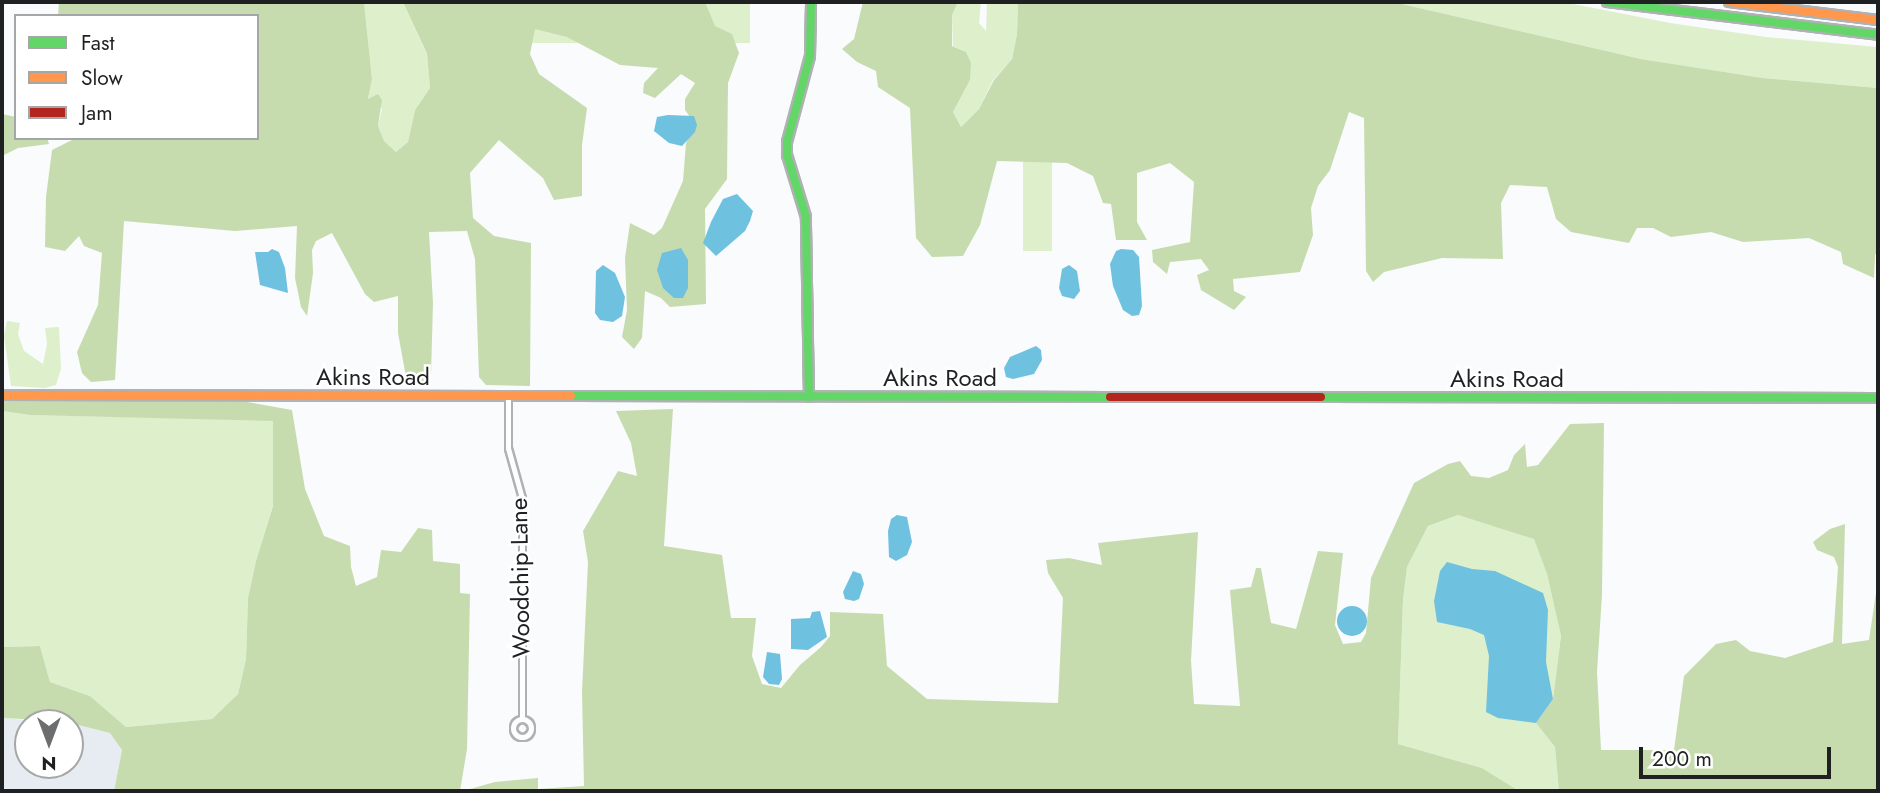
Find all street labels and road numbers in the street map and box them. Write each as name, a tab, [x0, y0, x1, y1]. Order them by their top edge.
street label: Akins Road	[316, 363, 430, 391]
street label: Akins Road	[883, 364, 997, 392]
street label: Akins Road	[1450, 365, 1564, 393]
street label: Woodchip Lane	[504, 498, 536, 658]

